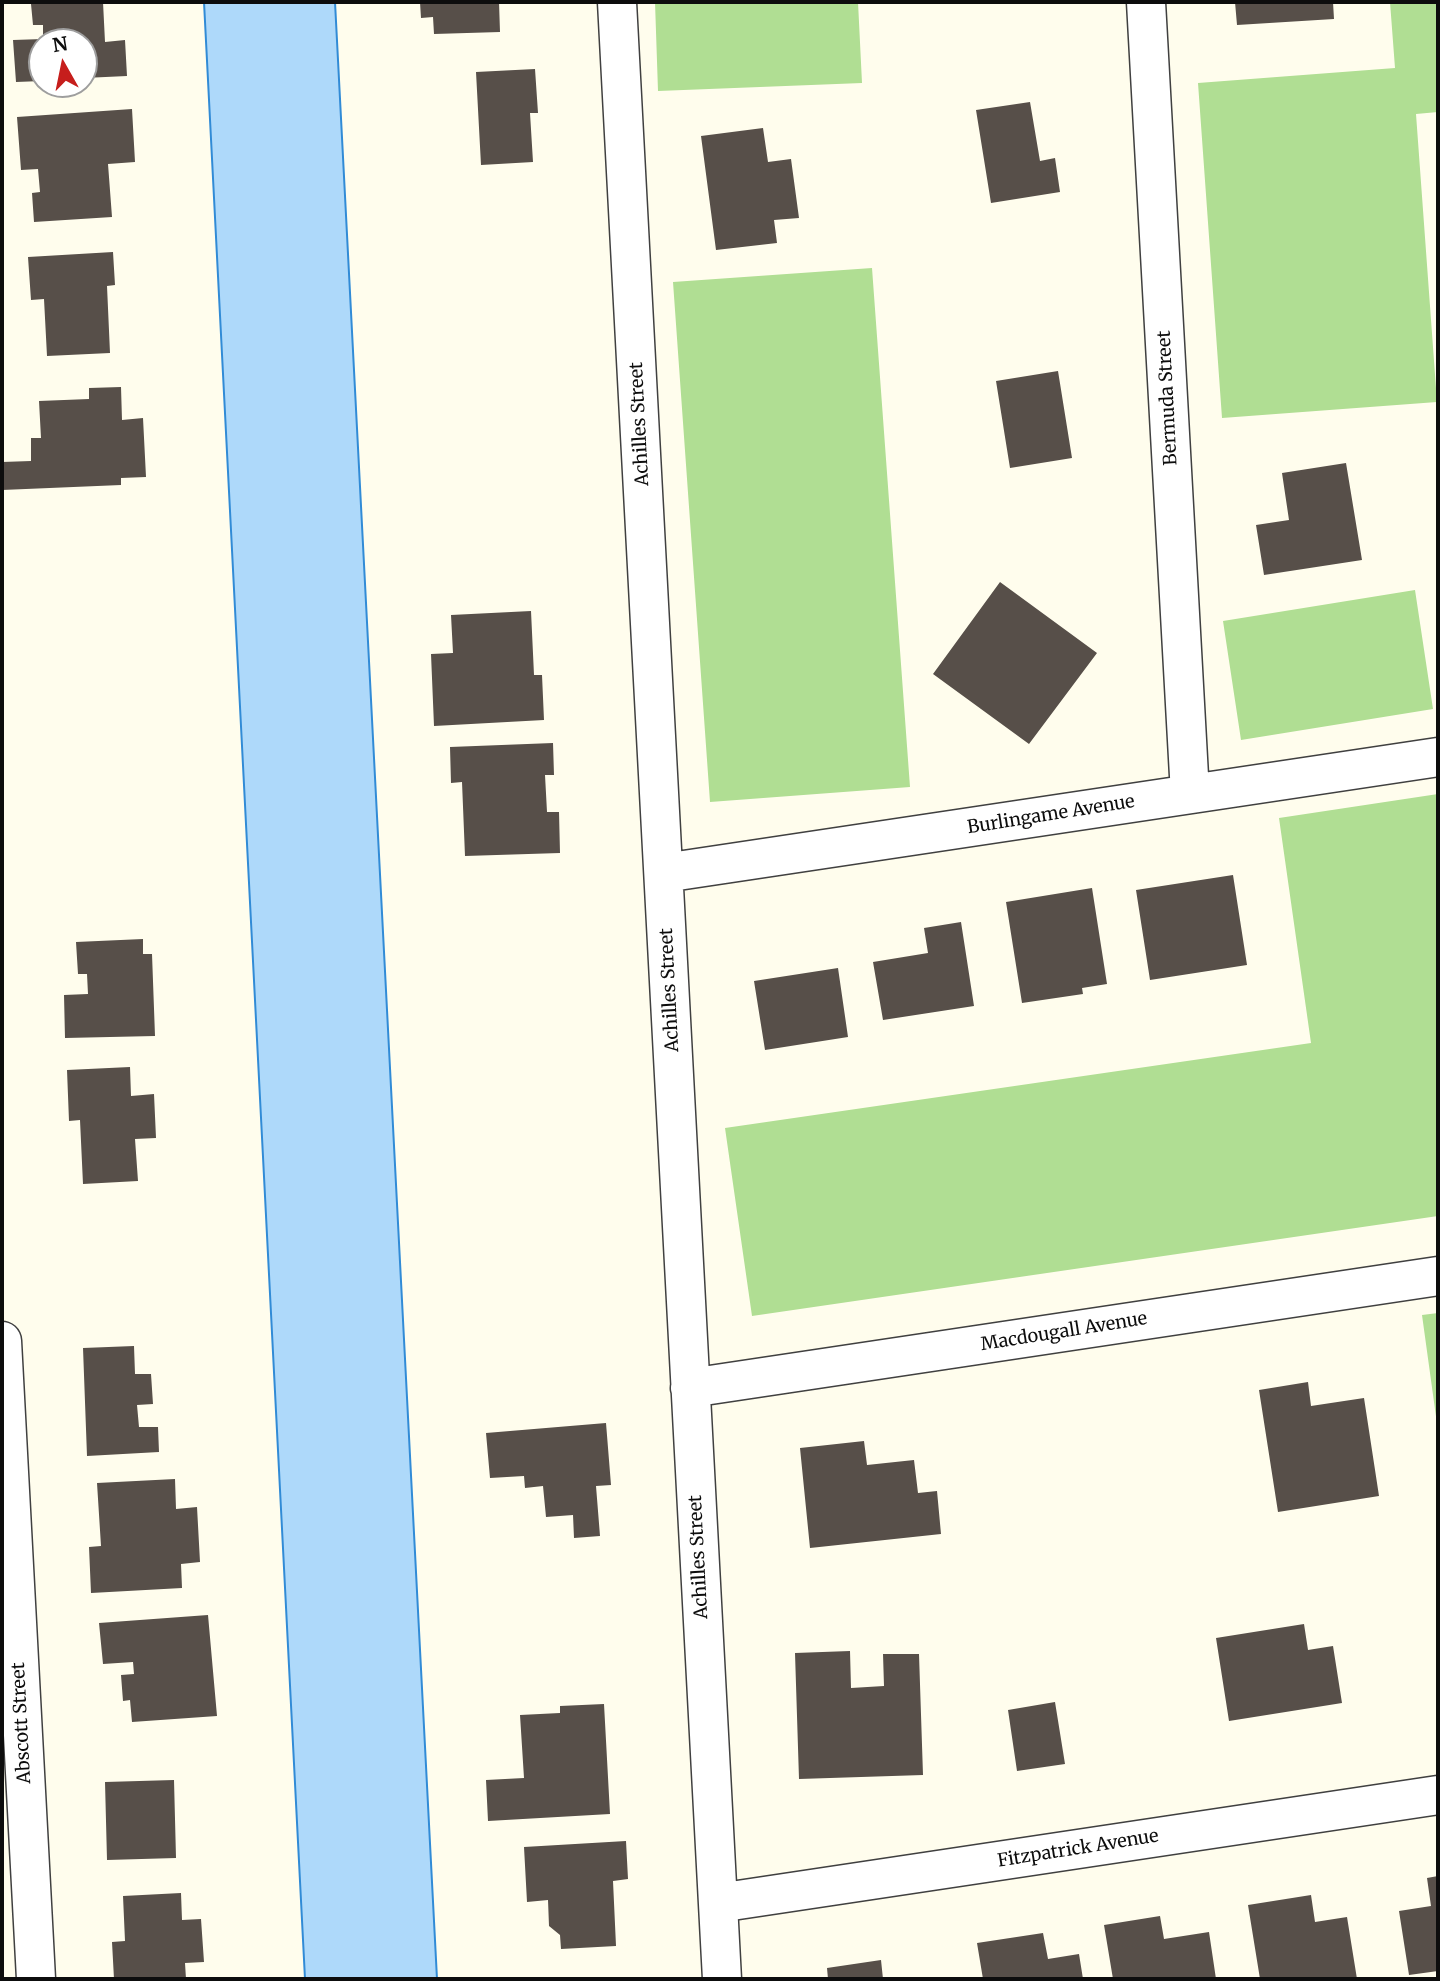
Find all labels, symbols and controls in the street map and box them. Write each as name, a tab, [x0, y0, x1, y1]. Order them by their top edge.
north arrow	[28, 28, 98, 98]
text: N	[51, 31, 69, 57]
street label: Bermuda Street	[1154, 330, 1182, 466]
street label: Achilles Street	[626, 361, 654, 487]
street label: Burlingame Avenue	[966, 791, 1136, 839]
street label: Achilles Street	[656, 927, 684, 1053]
street label: Macdougall Avenue	[979, 1308, 1149, 1356]
street label: Achilles Street	[685, 1494, 713, 1620]
street label: Abscott Street	[8, 1662, 36, 1784]
street label: Fitzpatrick Avenue	[996, 1826, 1160, 1872]

